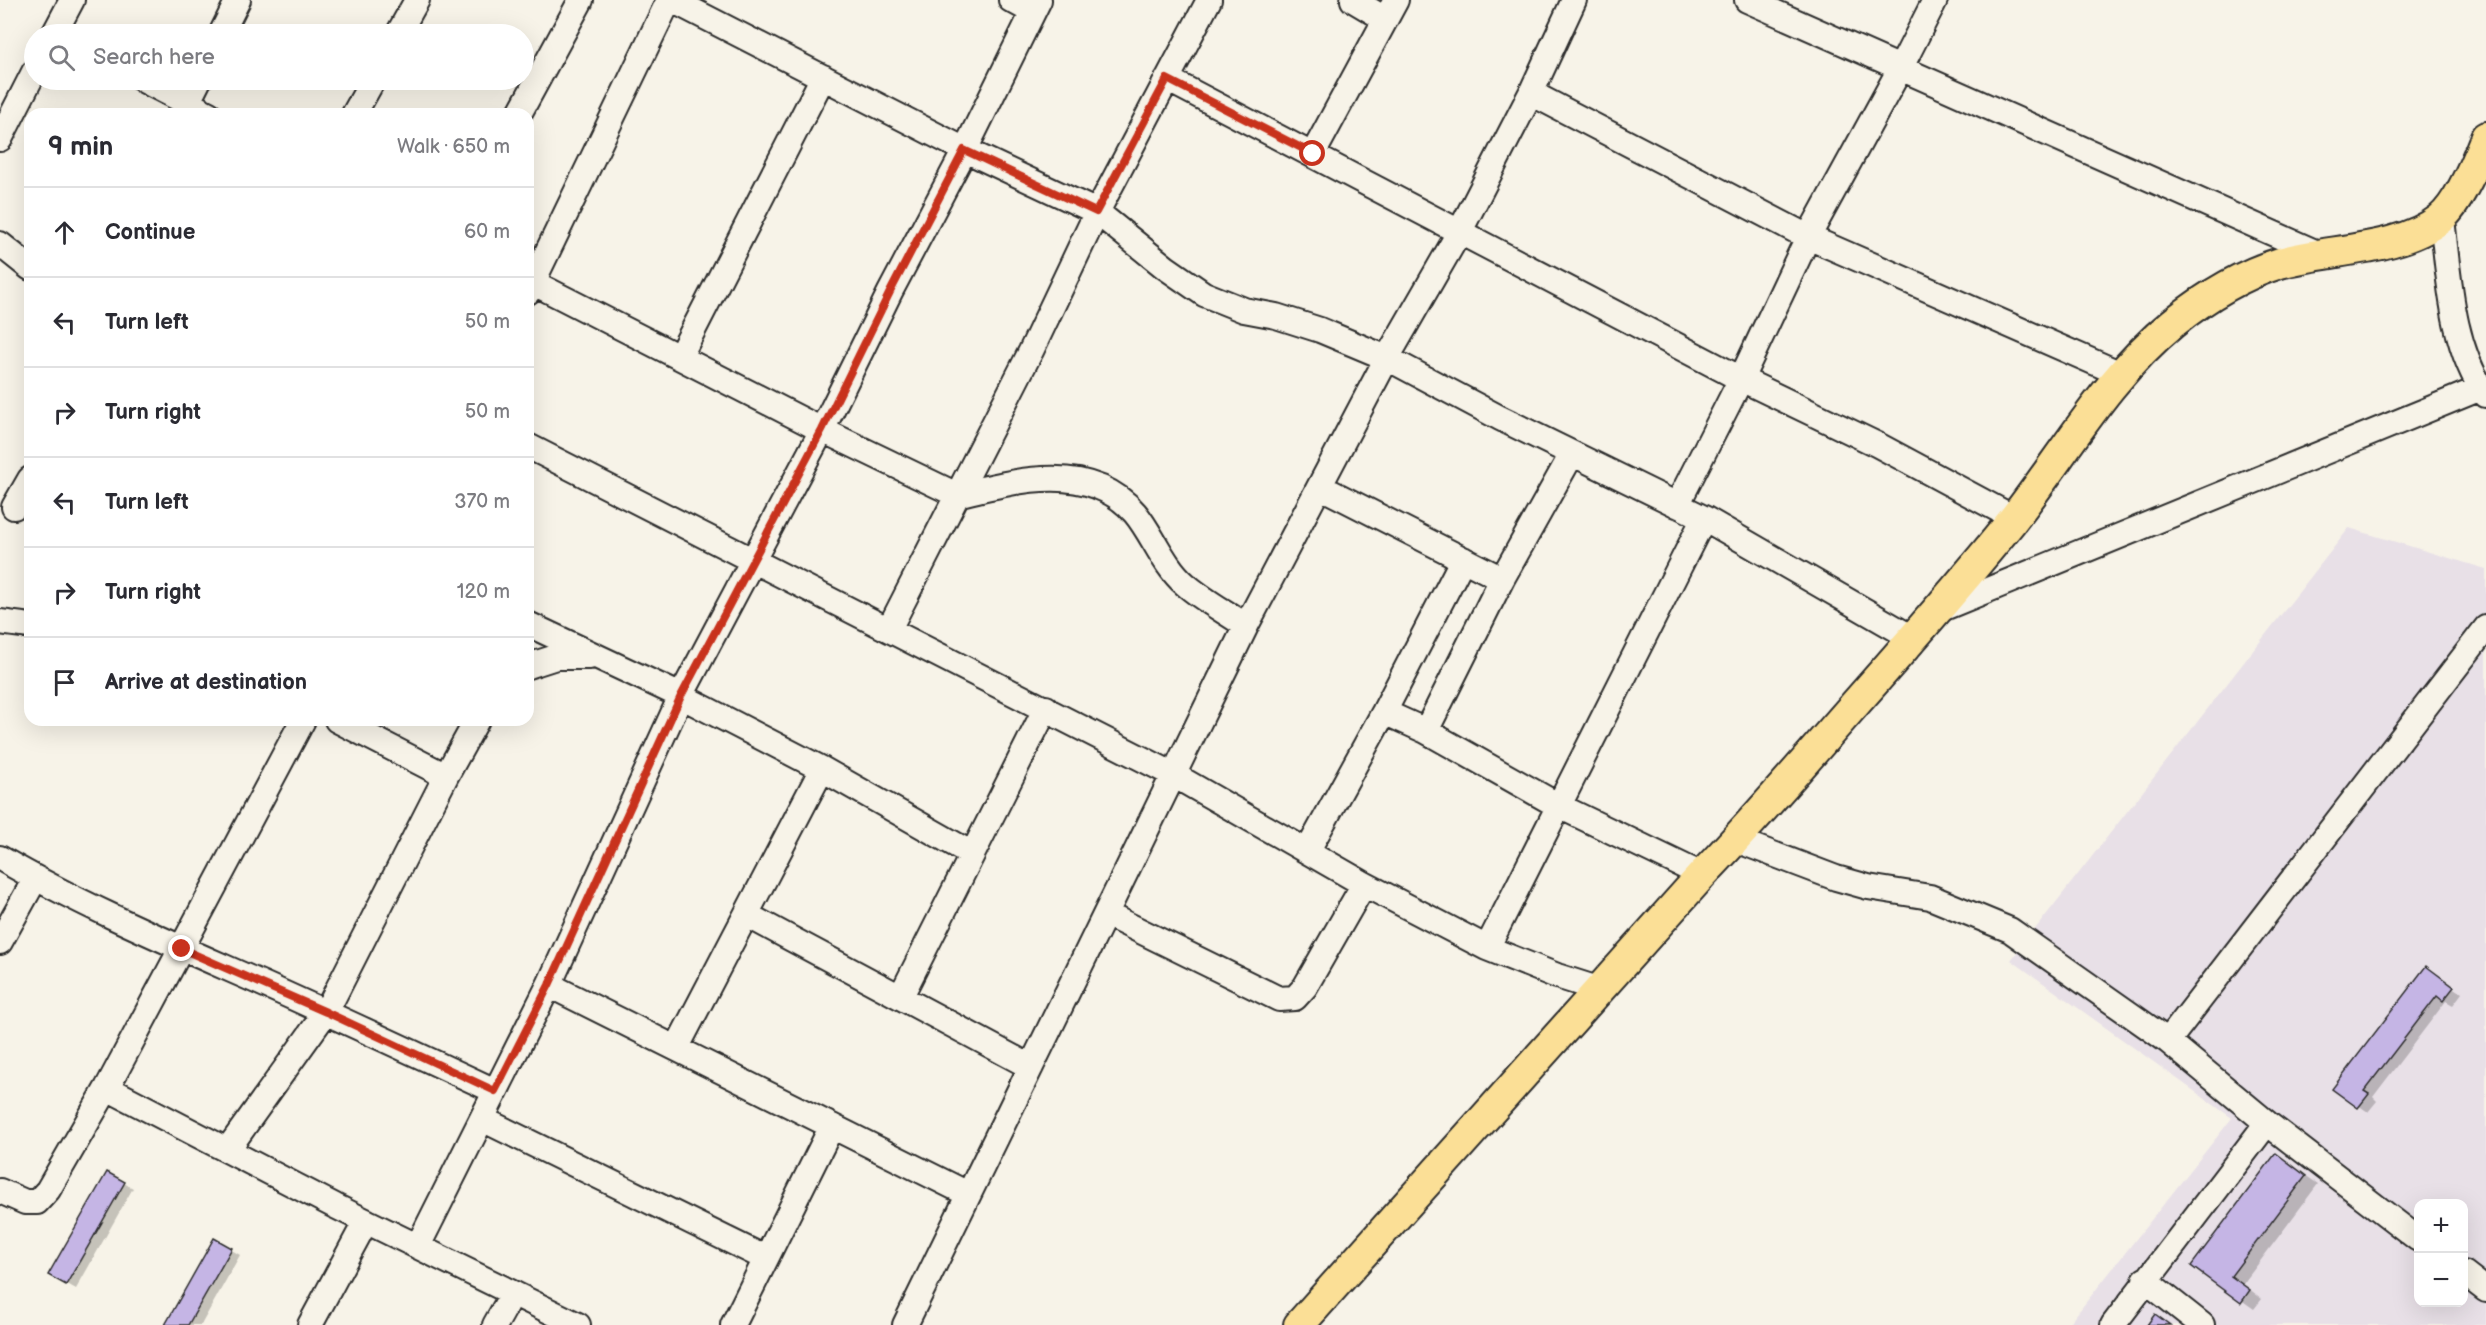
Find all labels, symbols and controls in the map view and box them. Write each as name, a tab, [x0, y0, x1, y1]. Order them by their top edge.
search box	[24, 24, 534, 90]
icon: search	[45, 41, 78, 74]
text: Search here	[93, 44, 215, 71]
text: 9 min	[48, 132, 113, 163]
text: Walk · 650 m	[397, 135, 510, 159]
route start	[1299, 140, 1325, 166]
icon: ahead	[48, 216, 81, 249]
text: Continue	[105, 219, 195, 246]
text: 60 m	[464, 220, 510, 244]
icon: left	[48, 306, 81, 339]
text: Turn left	[105, 309, 189, 336]
text: 50 m	[465, 310, 510, 334]
icon: right	[48, 396, 81, 429]
text: Turn right	[105, 399, 201, 426]
text: 50 m	[465, 400, 510, 424]
icon: left	[48, 486, 81, 519]
text: Turn left	[105, 489, 189, 516]
text: 370 m	[454, 490, 510, 514]
icon: right	[48, 576, 81, 609]
text: Turn right	[105, 579, 201, 606]
text: 120 m	[457, 580, 510, 604]
icon: arrive	[48, 666, 81, 699]
text: Arrive at destination	[105, 669, 307, 696]
route end	[168, 935, 194, 961]
map controls	[2414, 1199, 2468, 1307]
button: +	[2414, 1199, 2468, 1253]
button: −	[2414, 1253, 2468, 1307]

